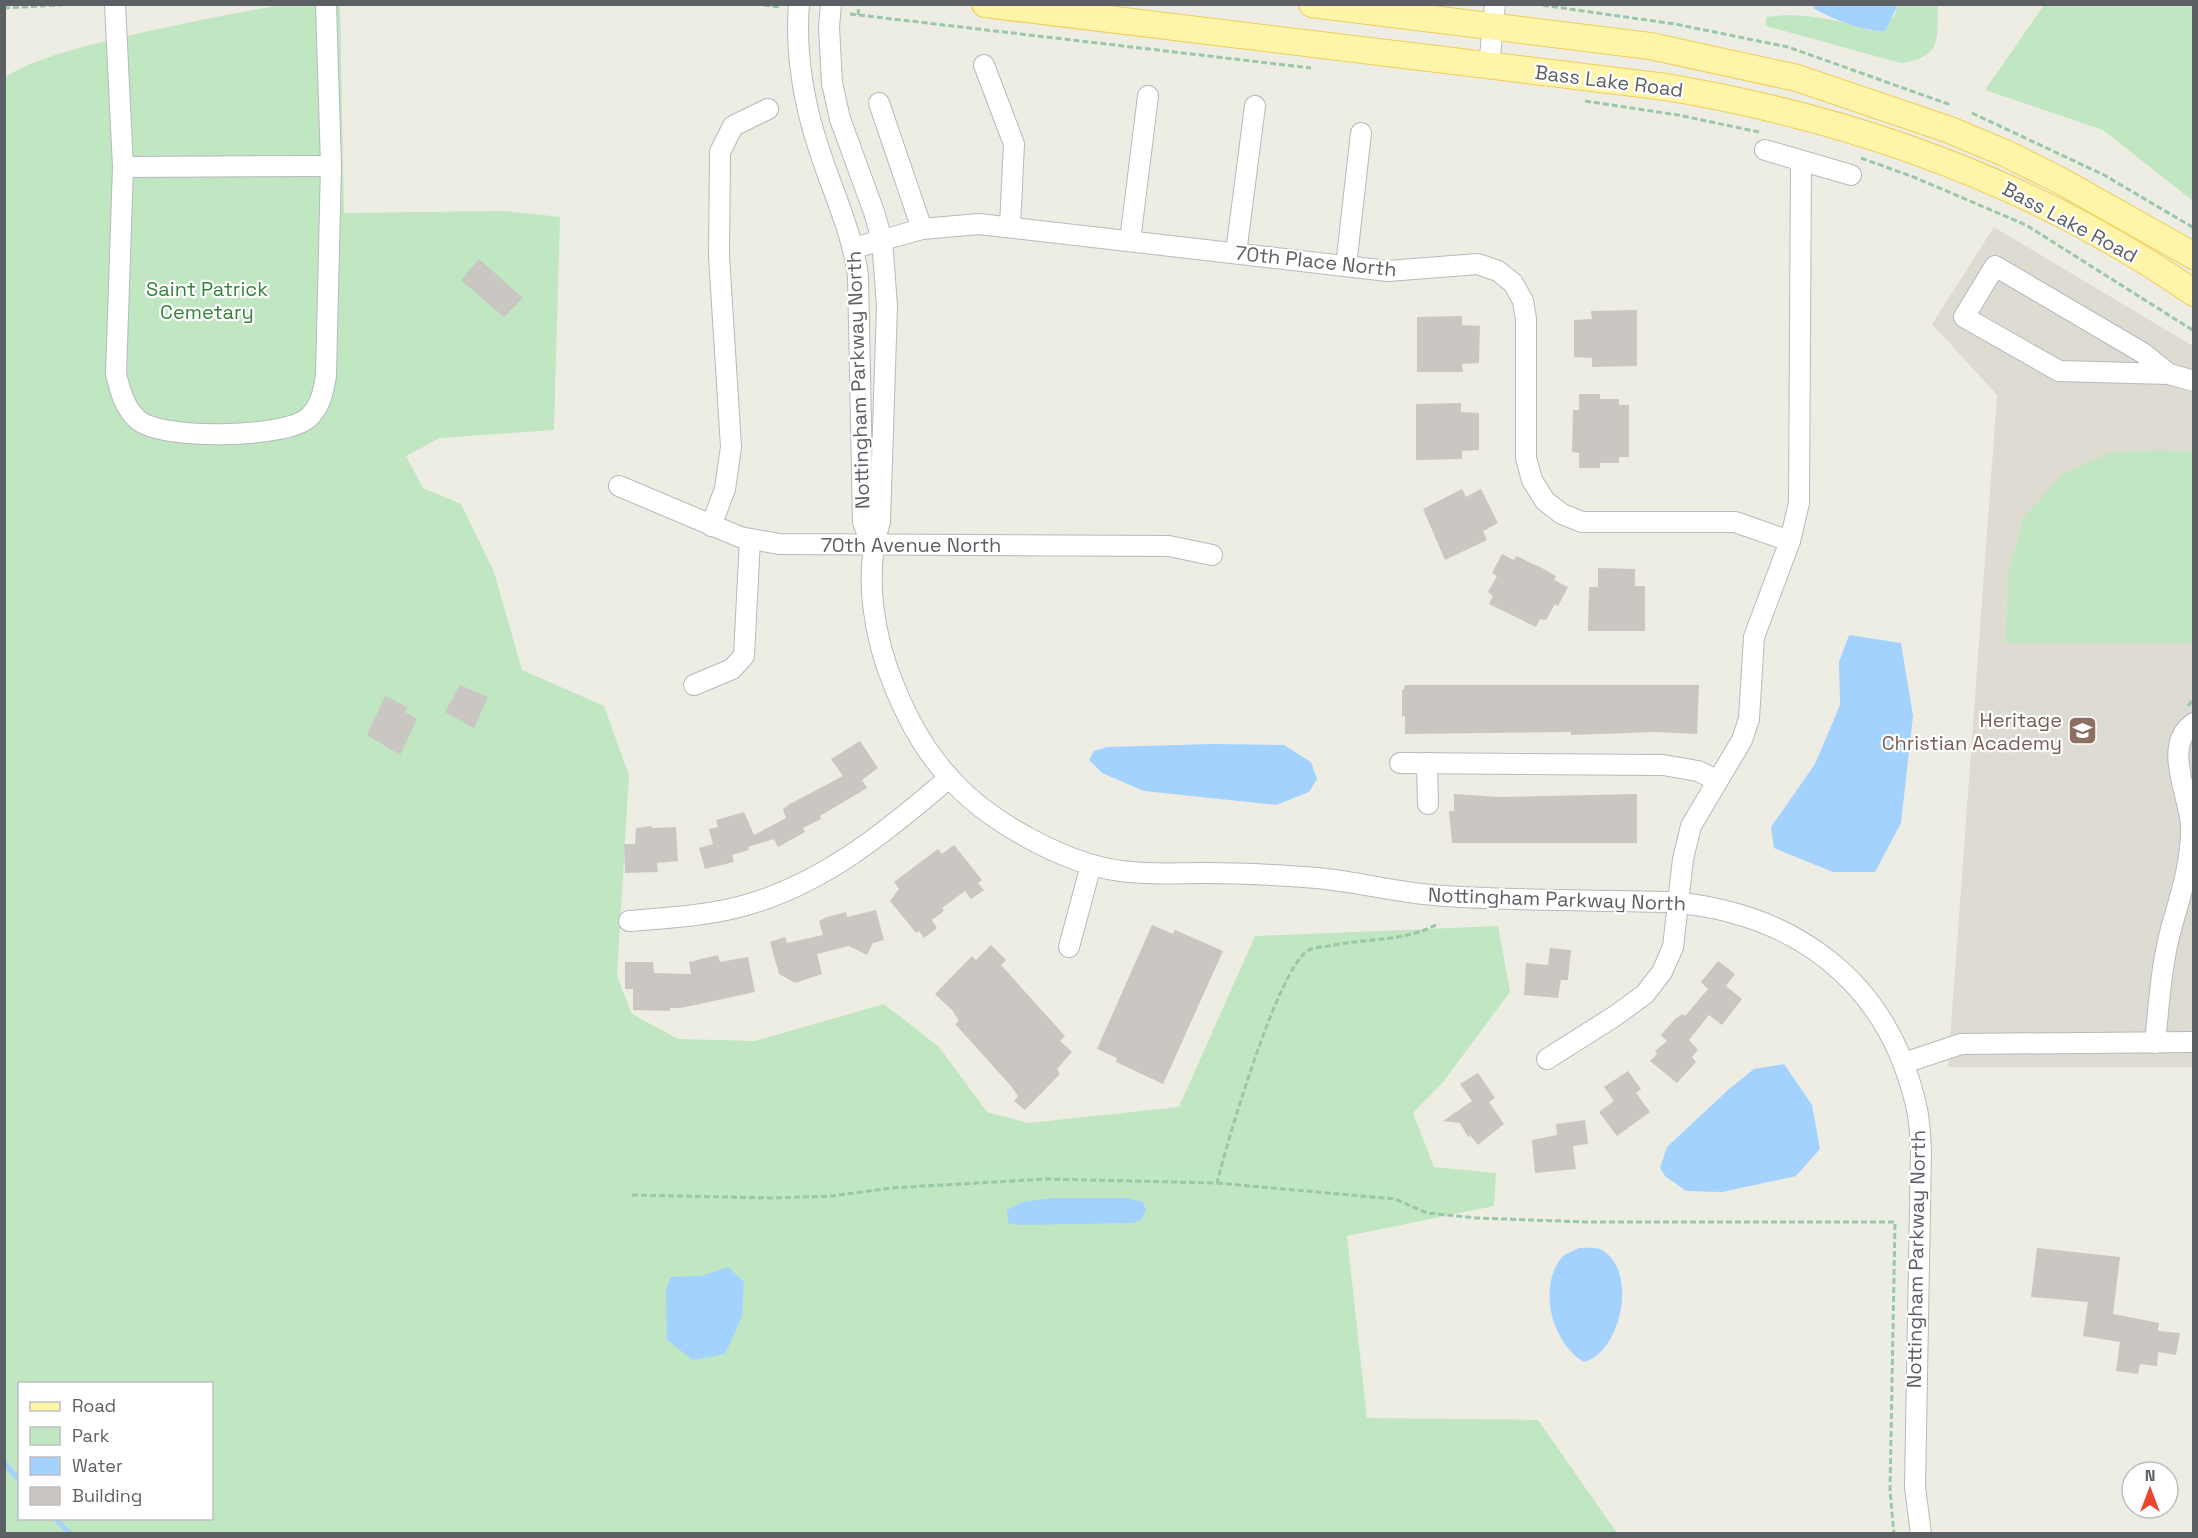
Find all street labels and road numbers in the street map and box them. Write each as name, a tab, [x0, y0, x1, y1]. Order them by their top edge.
street label: Bass Lake Road	[1533, 59, 1685, 103]
street label: Bass Lake Road	[1998, 175, 2142, 269]
street label: 70th Place North	[1234, 240, 1398, 282]
street label: Nottingham Parkway North	[841, 251, 875, 509]
street label: 70th Avenue North	[821, 532, 1001, 558]
street label: Nottingham Parkway North	[1428, 882, 1686, 916]
street label: Nottingham Parkway North	[1901, 1130, 1931, 1388]

